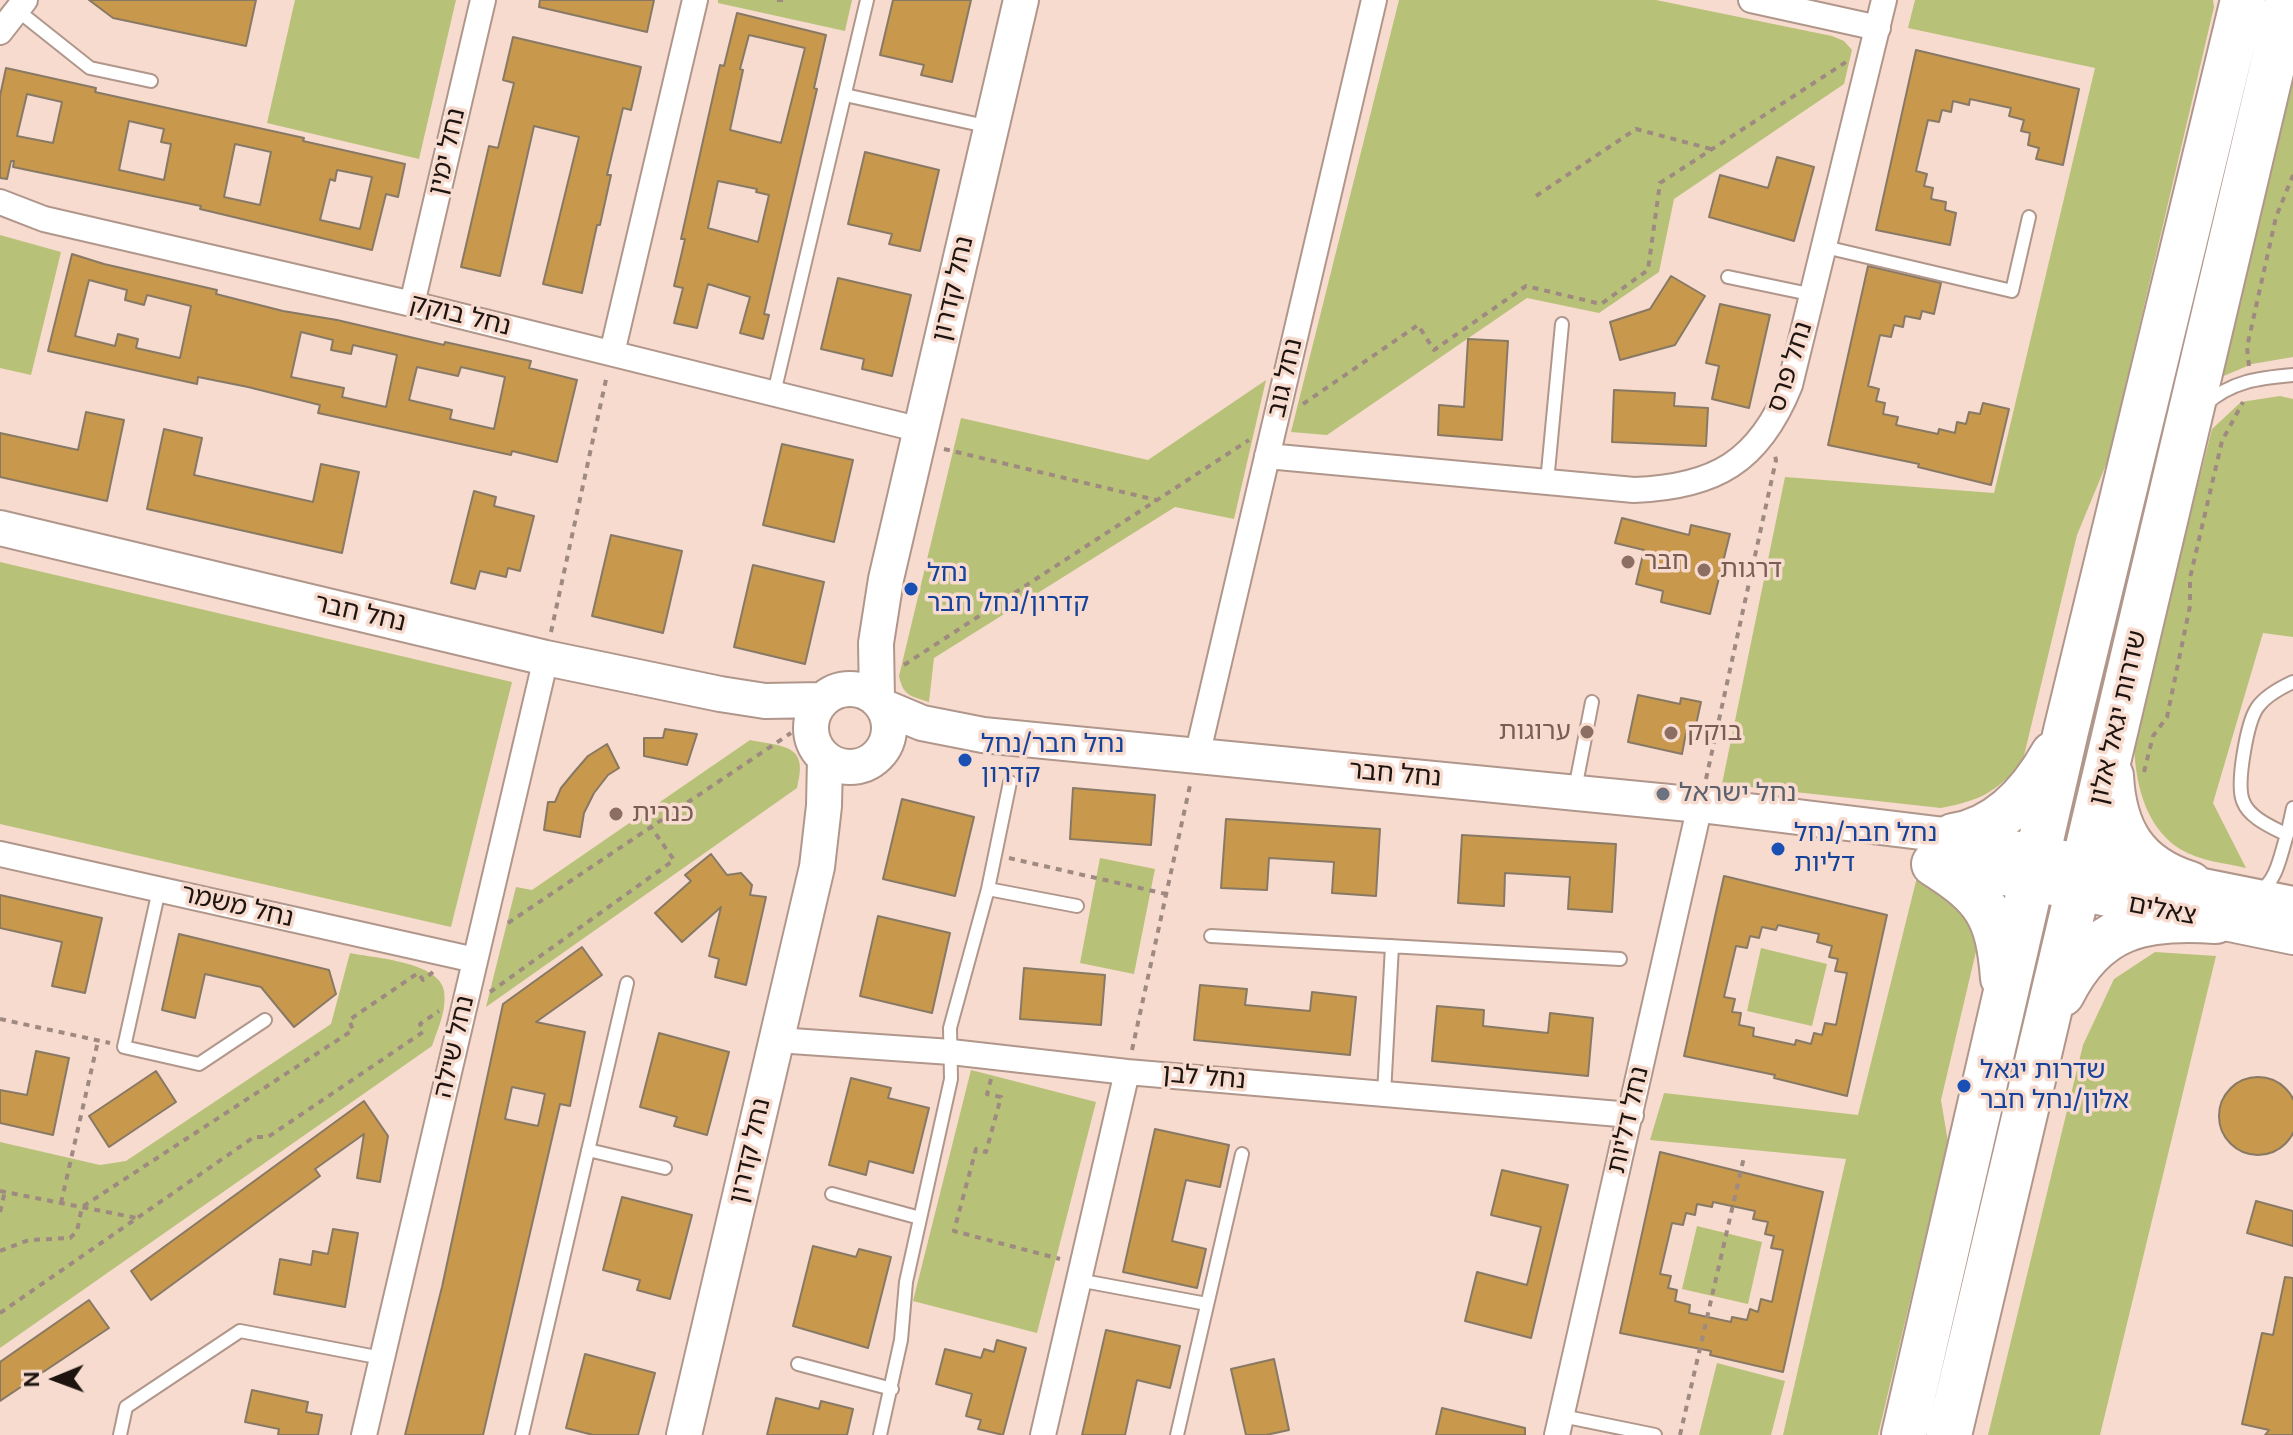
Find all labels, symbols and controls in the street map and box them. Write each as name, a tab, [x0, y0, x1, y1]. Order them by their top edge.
street label: נחל ימין	[423, 105, 473, 199]
street label: נחל קדרון	[927, 233, 981, 345]
street label: נחל בוקק	[406, 288, 514, 344]
street label: נחל פרס	[1762, 318, 1820, 416]
street label: נחל גוב	[1262, 336, 1310, 420]
place label: חבר	[1644, 546, 1689, 578]
marker: חבר	[1619, 553, 1637, 571]
place label: דרגות	[1720, 554, 1782, 586]
place label: נחל קדרון/נחל חבר	[927, 558, 1089, 620]
marker: דרגות	[1695, 561, 1713, 579]
marker: נחל קדרון/נחל חבר	[902, 580, 920, 598]
street label: נחל חבר	[311, 588, 409, 640]
street label: שדרות יגאל אלון	[2084, 627, 2154, 809]
place label: ערוגות	[1499, 716, 1571, 748]
place label: בוקק	[1687, 717, 1742, 749]
marker: ערוגות	[1578, 723, 1596, 741]
marker: בוקק	[1662, 724, 1680, 742]
place label: נחל חבר/נחל קדרון	[981, 729, 1124, 790]
marker: נחל חבר/נחל קדרון	[956, 751, 974, 769]
street label: נחל חבר	[1348, 755, 1442, 795]
place label: נחל ישראל	[1679, 778, 1796, 810]
marker: נחל ישראל	[1654, 785, 1672, 803]
place label: כנרית	[632, 798, 694, 830]
marker: כנרית	[607, 805, 625, 823]
place label: נחל חבר/נחל דליות	[1794, 818, 1937, 880]
marker: נחל חבר/נחל דליות	[1769, 840, 1787, 858]
street label: נחל משמר	[178, 879, 296, 935]
street label: צאלים	[2125, 889, 2199, 933]
street label: נחל שילה	[428, 993, 482, 1101]
place label: שדרות יגאל אלון/נחל חבר	[1980, 1055, 2129, 1116]
street label: נחל לבן	[1161, 1059, 1247, 1097]
street label: נחל דליות	[1602, 1064, 1656, 1176]
marker: שדרות יגאל אלון/נחל חבר	[1955, 1077, 1973, 1095]
street label: נחל קדרון	[724, 1095, 778, 1207]
north arrow	[16, 1339, 96, 1419]
text: N	[17, 1371, 46, 1388]

